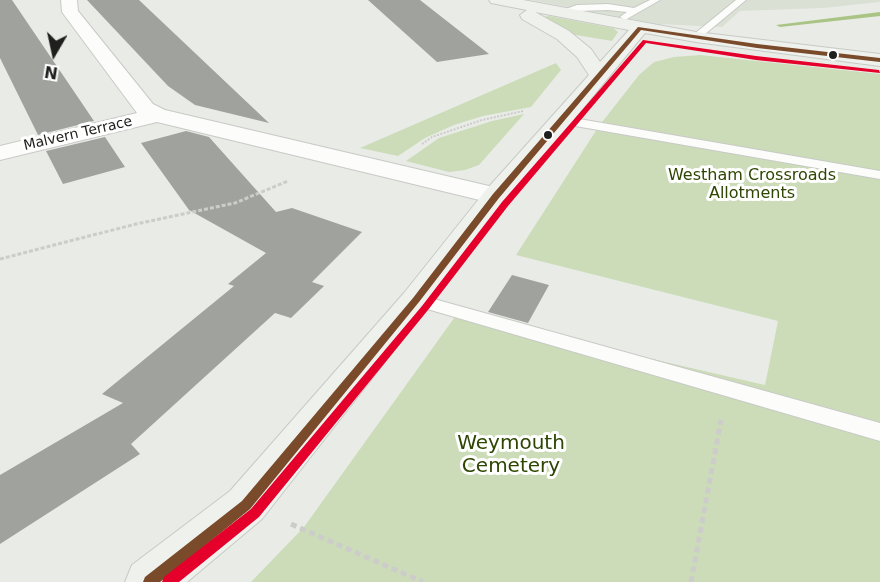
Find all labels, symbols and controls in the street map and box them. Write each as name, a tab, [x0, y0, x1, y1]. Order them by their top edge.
north arrow	[24, 24, 84, 84]
unlabelled marker	[827, 49, 839, 61]
text: N	[43, 62, 59, 83]
street label: Malvern Terrace	[22, 113, 134, 155]
unlabelled marker	[542, 129, 554, 141]
park label: Westham Crossroads Allotments	[668, 166, 836, 204]
park label: Weymouth Cemetery	[457, 432, 565, 479]

